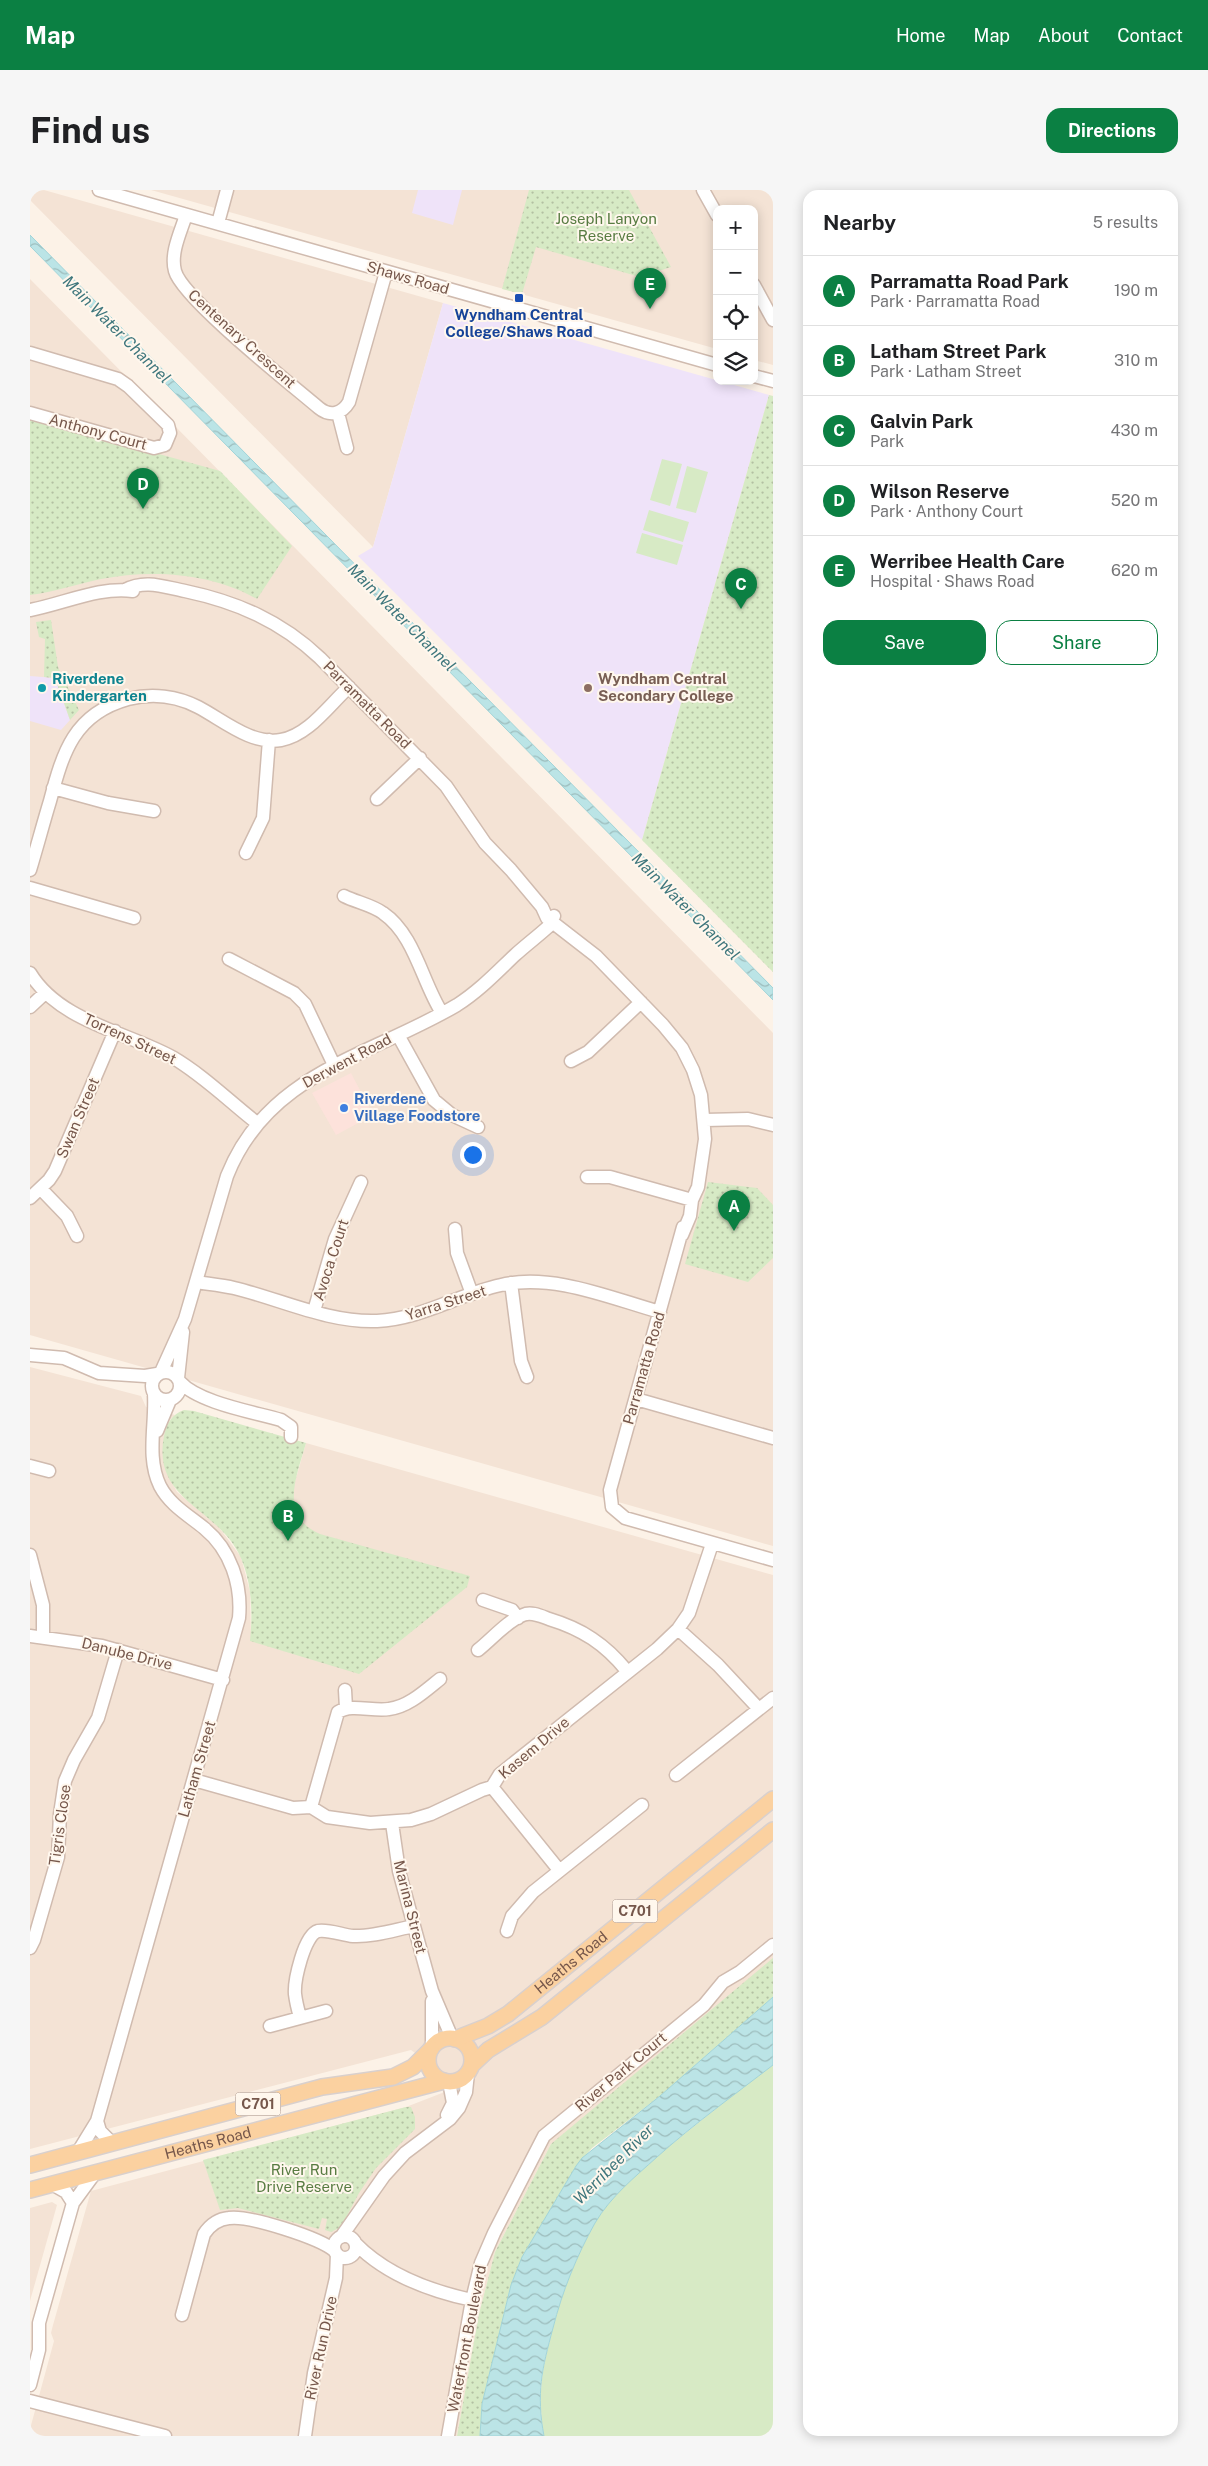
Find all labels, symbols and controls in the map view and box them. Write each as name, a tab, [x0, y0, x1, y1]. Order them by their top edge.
text: Map	[25, 21, 75, 49]
text: Home	[896, 25, 946, 46]
text: Map	[974, 25, 1010, 46]
text: About	[1038, 25, 1089, 46]
text: Contact	[1117, 25, 1183, 46]
button: Directions	[1046, 108, 1178, 153]
text: Find us	[30, 110, 150, 151]
map controls	[713, 205, 758, 385]
button: +	[713, 205, 758, 250]
park label: Joseph Lanyon Reserve	[555, 210, 657, 244]
text: Nearby	[823, 210, 896, 235]
text: 5 results	[1093, 213, 1158, 232]
button: −	[713, 250, 758, 295]
street label: Shaws Road	[365, 258, 451, 297]
pin: E	[634, 268, 666, 309]
text: Parramatta Road Park	[870, 270, 1069, 292]
water label: Main Water Channel	[59, 272, 174, 387]
text: A	[833, 281, 845, 300]
text: 190 m	[1114, 281, 1158, 300]
street label: Centenary Crescent	[185, 286, 300, 391]
marker: Wyndham Central College/Shaws Road	[513, 292, 525, 304]
text: Park · Parramatta Road	[870, 292, 1040, 311]
button: locate	[713, 295, 758, 340]
place label: Wyndham Central College/Shaws Road	[445, 306, 593, 340]
button: layers	[713, 340, 758, 385]
text: Latham Street Park	[870, 340, 1047, 362]
text: B	[834, 351, 844, 370]
text: 310 m	[1114, 351, 1158, 370]
text: Park · Latham Street	[870, 362, 1022, 381]
street label: Anthony Court	[47, 410, 149, 453]
text: Galvin Park	[870, 410, 973, 432]
text: C	[833, 421, 845, 440]
text: 430 m	[1110, 421, 1158, 440]
text: Park	[870, 432, 904, 451]
pin: D	[127, 468, 159, 509]
text: Wilson Reserve	[870, 480, 1009, 502]
text: D	[833, 491, 845, 510]
text: 520 m	[1111, 491, 1158, 510]
text: Park · Anthony Court	[870, 502, 1023, 521]
text: Werribee Health Care	[870, 550, 1065, 572]
water label: Main Water Channel	[344, 560, 459, 675]
text: E	[834, 561, 844, 580]
text: 620 m	[1111, 561, 1158, 580]
pin: C	[725, 568, 757, 609]
text: Hospital · Shaws Road	[870, 572, 1035, 591]
button: Save	[823, 620, 986, 665]
button: Share	[996, 620, 1158, 665]
street label: Parramatta Road	[320, 657, 415, 752]
place label: Riverdene Kindergarten	[52, 670, 147, 704]
place label: Wyndham Central Secondary College	[598, 670, 733, 704]
marker: Riverdene Kindergarten	[36, 682, 48, 694]
marker: Wyndham Central Secondary College	[582, 682, 594, 694]
water label: Main Water Channel	[628, 849, 743, 964]
street label: Torrens Street	[81, 1010, 179, 1067]
street label: Derwent Road	[299, 1030, 394, 1091]
street label: Swan Street	[53, 1075, 102, 1161]
place label: Riverdene Village Foodstore	[354, 1090, 480, 1124]
marker: Riverdene Village Foodstore	[338, 1102, 350, 1114]
your location	[460, 1142, 486, 1168]
pin: A	[718, 1190, 750, 1231]
street label: Avoca Court	[309, 1217, 352, 1303]
street label: Yarra Street	[403, 1281, 488, 1324]
street label: Parramatta Road	[619, 1309, 668, 1426]
pin: B	[272, 1500, 304, 1541]
street label: Danube Drive	[80, 1634, 174, 1673]
street label: Kasem Drive	[495, 1713, 572, 1782]
street label: Latham Street	[175, 1719, 218, 1819]
street label: Tigris Close	[45, 1783, 74, 1867]
street label: Marina Street	[391, 1858, 430, 1955]
road number: C701	[612, 1900, 658, 1922]
street label: Heaths Road	[531, 1928, 611, 1997]
street label: River Park Court	[572, 2028, 670, 2115]
road number: C701	[236, 2092, 280, 2116]
water label: Werribee River	[569, 2120, 658, 2208]
street label: Heaths Road	[163, 2123, 253, 2162]
park label: River Run Drive Reserve	[256, 2161, 352, 2195]
street label: Waterfront Boulevard	[444, 2264, 489, 2414]
street label: River Run Drive	[301, 2294, 340, 2402]

